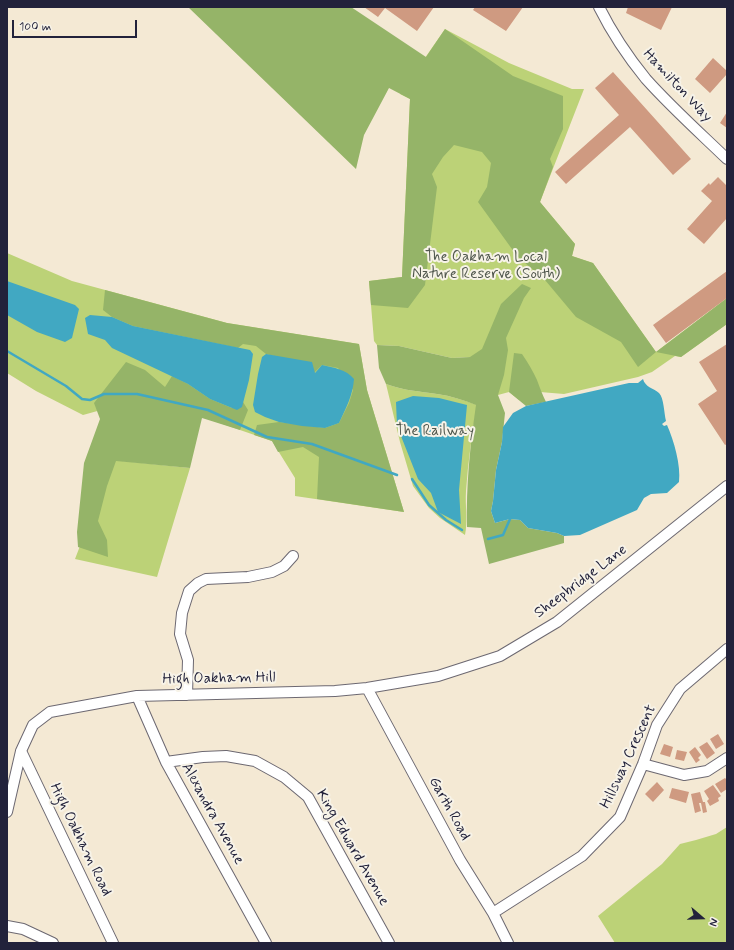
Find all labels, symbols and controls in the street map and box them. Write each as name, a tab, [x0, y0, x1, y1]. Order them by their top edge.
scale bar	[14, 12, 139, 38]
text: 100 m	[19, 19, 51, 35]
street label: Hamilton Way	[638, 46, 716, 126]
park label: The Oakham Local Nature Reserve (South)	[412, 249, 560, 284]
park label: The Railway	[396, 423, 474, 441]
street label: Sheepbridge Lane	[531, 541, 631, 623]
street label: High Oakham Hill	[162, 669, 276, 689]
street label: Hillsway Crescent	[597, 702, 661, 812]
street label: Alexandra Avenue	[177, 760, 247, 868]
street label: Garth Road	[424, 774, 474, 844]
street label: High Oakham Road	[45, 781, 115, 899]
street label: King Edward Avenue	[311, 787, 393, 909]
north arrow	[682, 898, 722, 938]
text: N	[705, 916, 721, 928]

